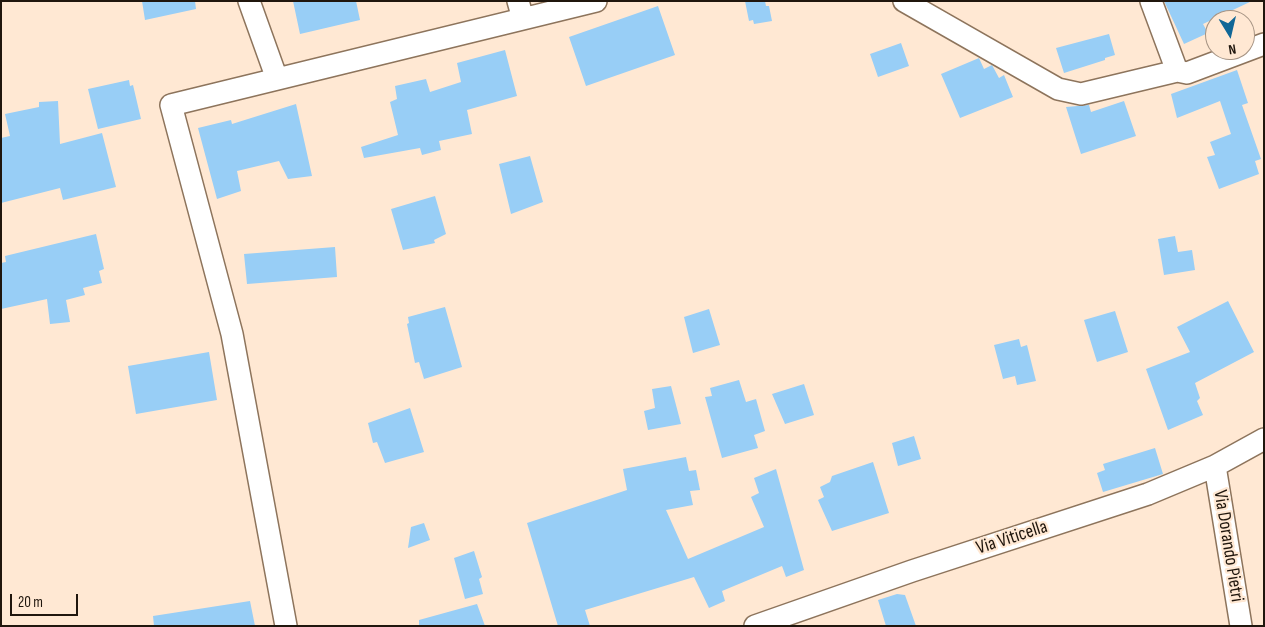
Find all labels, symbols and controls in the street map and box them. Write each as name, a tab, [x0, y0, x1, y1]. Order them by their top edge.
north arrow	[1205, 10, 1255, 60]
text: N	[1227, 40, 1237, 58]
street label: Via Dorando Pietri	[1208, 488, 1248, 604]
street label: Via Viticella	[974, 516, 1050, 560]
scale bar	[12, 584, 80, 616]
text: 20 m	[18, 593, 43, 612]

